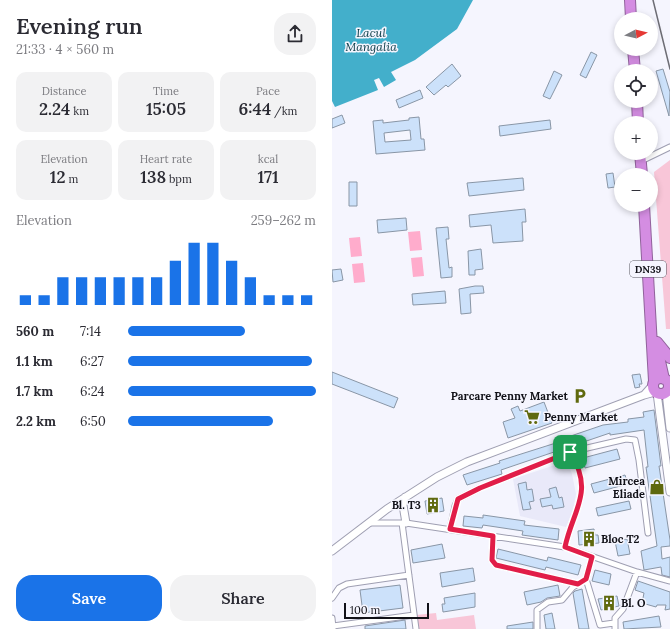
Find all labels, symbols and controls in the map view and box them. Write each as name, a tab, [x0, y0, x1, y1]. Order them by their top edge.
text: Evening run	[16, 12, 143, 40]
north arrow	[614, 12, 658, 56]
map controls	[614, 12, 658, 212]
button: share	[274, 13, 316, 55]
water label: Lacul Mangalia	[345, 25, 397, 54]
text: 21:33 · 4 × 560 m	[16, 41, 114, 58]
button: locate	[614, 64, 658, 108]
text: Distance	[42, 84, 86, 98]
text: Time	[153, 84, 179, 98]
text: Pace	[256, 84, 280, 98]
text: 2.24	[39, 98, 70, 120]
text: 15:05	[146, 98, 186, 120]
text: 6:44	[239, 98, 271, 120]
text: km	[70, 104, 89, 118]
text: /km	[271, 104, 297, 118]
button: +	[614, 116, 658, 160]
text: Elevation	[40, 152, 88, 166]
text: Heart rate	[140, 152, 192, 166]
text: kcal	[258, 152, 278, 166]
text: 12	[50, 166, 66, 188]
text: 138	[140, 166, 166, 188]
text: 171	[257, 166, 279, 188]
button: −	[614, 168, 658, 212]
text: m	[66, 172, 78, 186]
text: bpm	[166, 172, 192, 186]
text: Elevation	[16, 212, 72, 229]
text: 259–262 m	[251, 212, 316, 229]
road number: DN39	[630, 261, 666, 277]
text: 560 m	[16, 323, 54, 340]
text: 7:14	[80, 323, 101, 340]
text: 1.1 km	[16, 353, 53, 370]
text: 6:27	[80, 353, 104, 370]
text: 1.7 km	[16, 383, 53, 400]
text: 6:24	[80, 383, 105, 400]
parking icon: Parcare Penny Market	[571, 387, 589, 405]
place label: Parcare Penny Market	[451, 389, 568, 403]
supermarket icon: Penny Market	[523, 408, 541, 426]
place label: Penny Market	[544, 410, 618, 424]
text: 2.2 km	[16, 413, 56, 430]
text: 6:50	[80, 413, 106, 430]
pin	[553, 435, 587, 469]
icon: arrive	[559, 441, 581, 463]
place label: Mircea Eliade	[608, 474, 645, 501]
shop icon: Mircea Eliade	[648, 478, 666, 496]
building icon: Bl. T3	[424, 496, 442, 514]
place label: Bl. T3	[392, 498, 421, 512]
building icon: Bloc T2	[580, 530, 598, 548]
place label: Bloc T2	[601, 532, 640, 546]
button: Save	[16, 575, 162, 621]
button: Share	[170, 575, 316, 621]
building icon: Bl. O	[600, 594, 618, 612]
place label: Bl. O	[621, 596, 646, 610]
scale bar	[344, 601, 429, 620]
text: 100 m	[350, 603, 380, 617]

